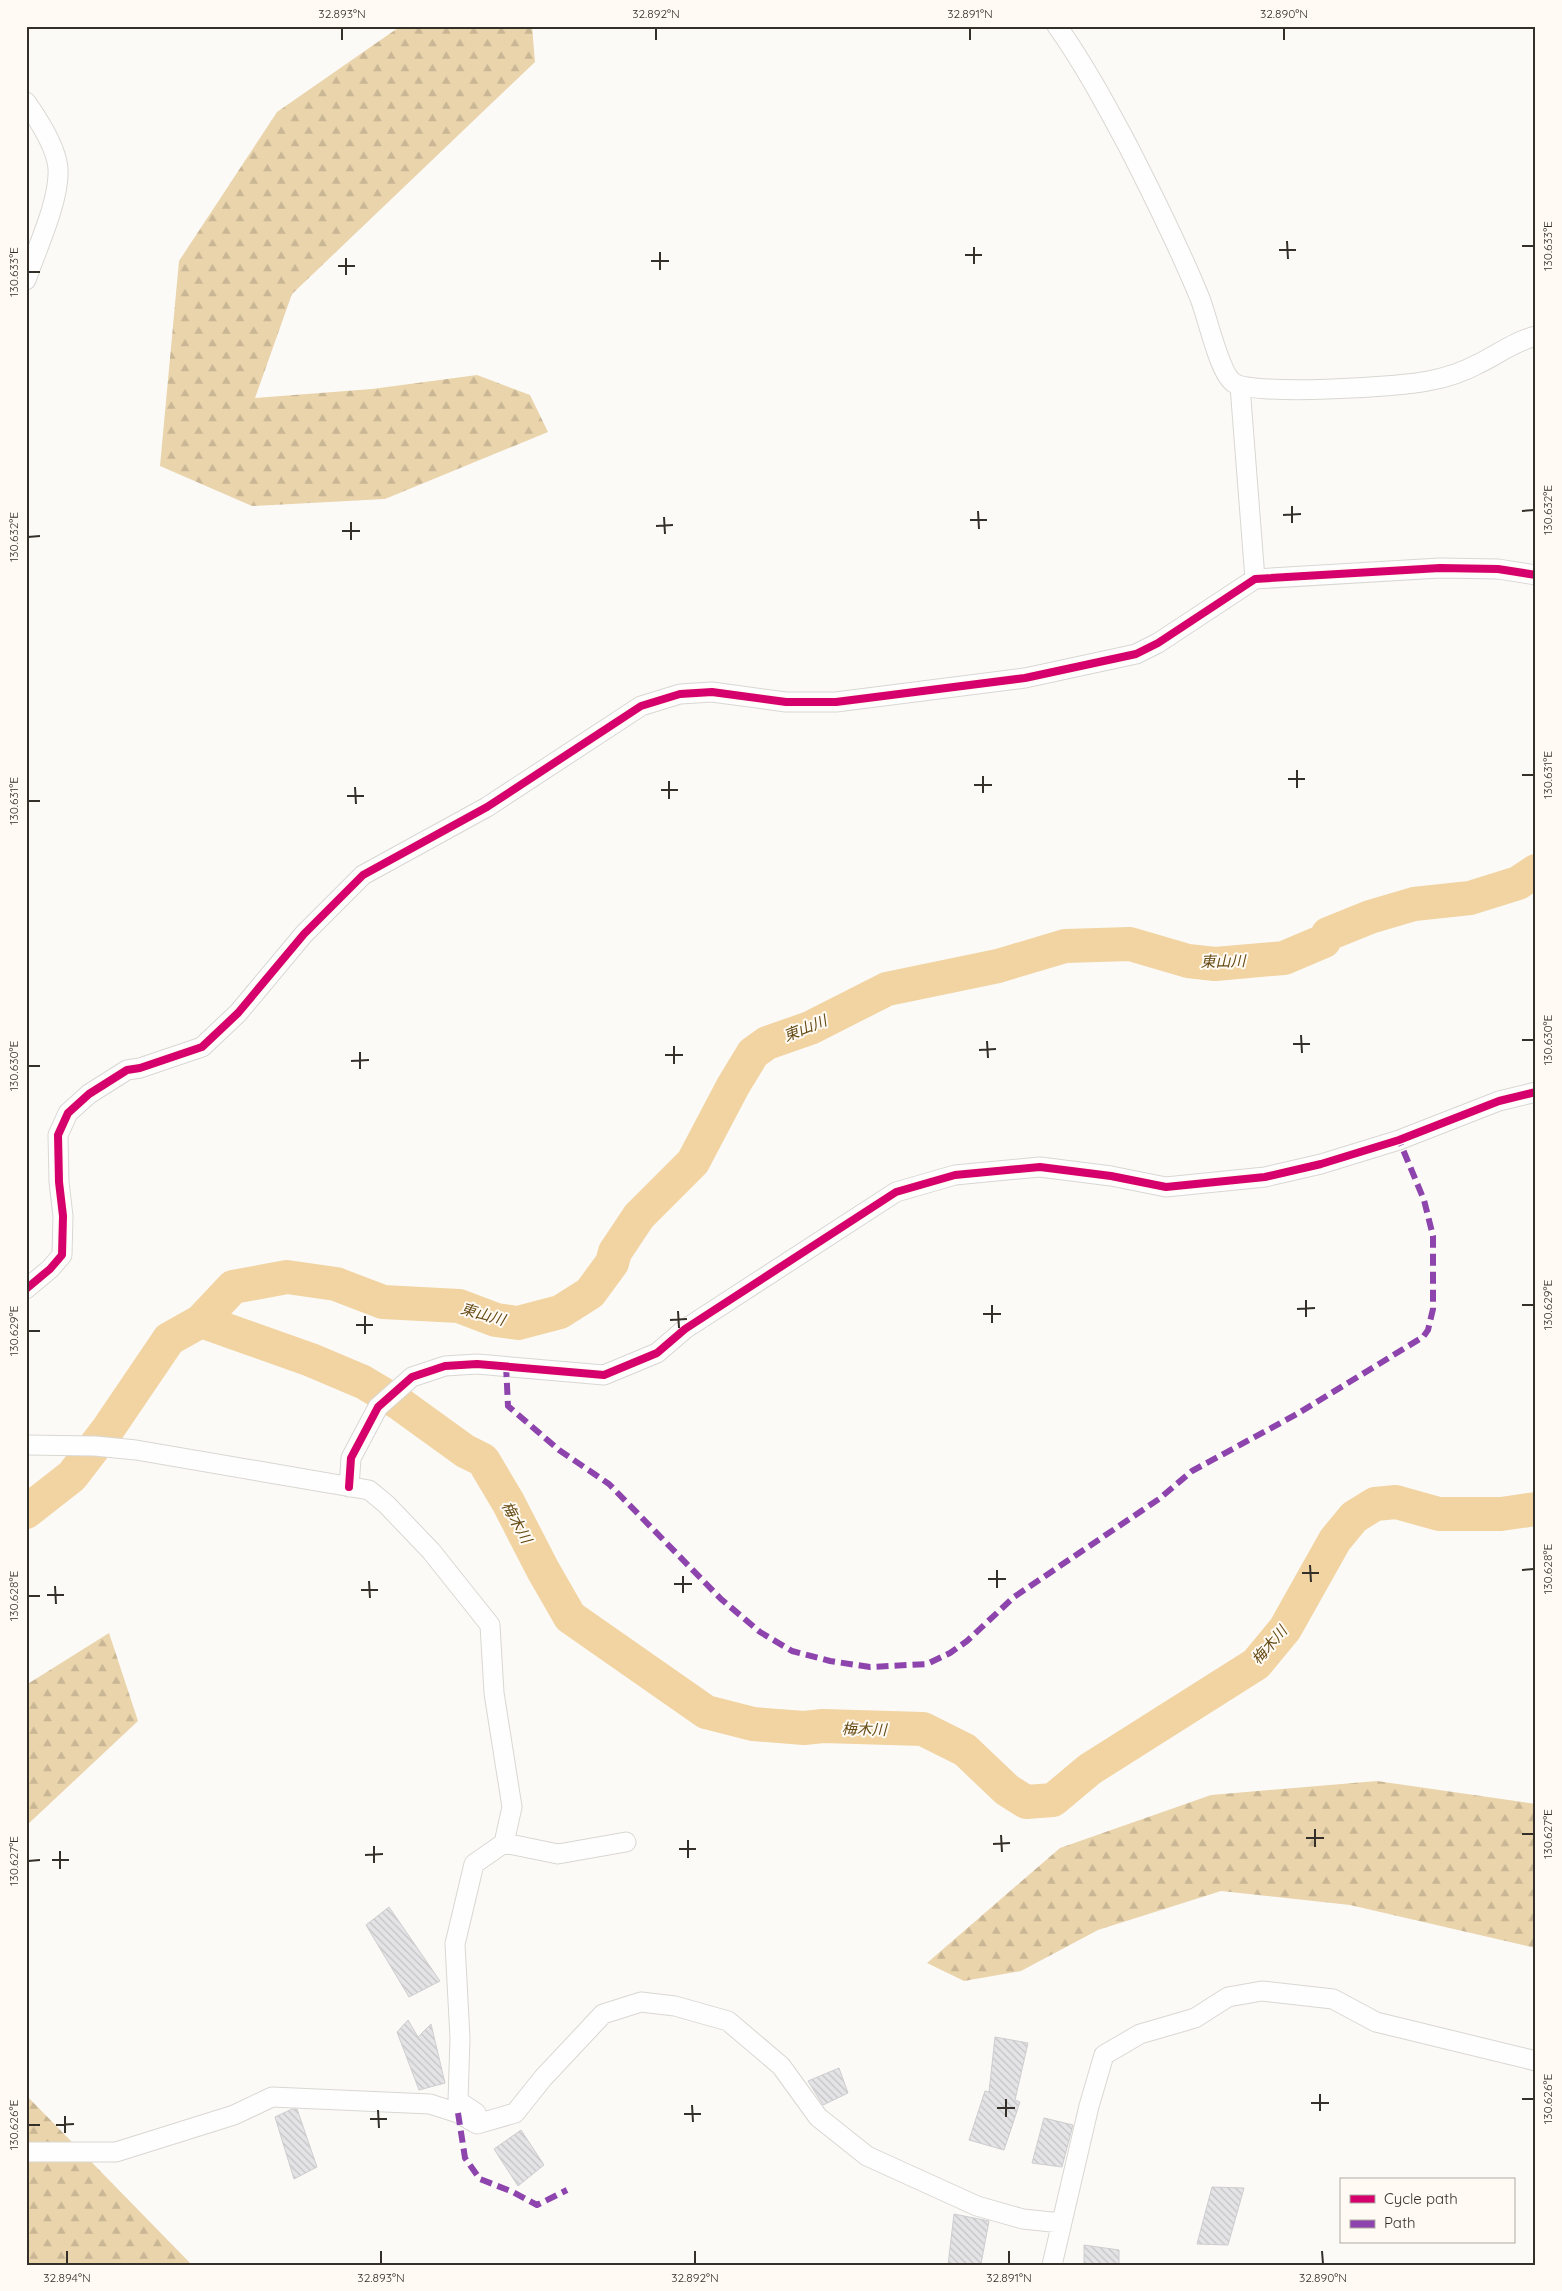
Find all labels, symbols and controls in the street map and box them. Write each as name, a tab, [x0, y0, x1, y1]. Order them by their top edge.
text: 32.893°N	[318, 6, 366, 21]
text: 32.892°N	[632, 6, 680, 21]
text: 32.891°N	[947, 6, 993, 21]
text: 32.890°N	[1260, 6, 1308, 21]
text: 130.633°E	[1540, 221, 1555, 271]
text: 130.633°E	[6, 247, 21, 297]
text: 130.632°E	[1540, 485, 1555, 535]
text: 130.632°E	[6, 512, 21, 562]
text: 130.631°E	[1540, 751, 1555, 799]
text: 130.631°E	[6, 777, 21, 825]
water label: 東山川	[1200, 951, 1248, 971]
water label: 東山川	[781, 1010, 831, 1045]
text: 130.630°E	[1540, 1014, 1555, 1065]
text: 130.630°E	[6, 1040, 21, 1091]
text: 130.629°E	[1540, 1279, 1555, 1330]
water label: 東山川	[459, 1299, 509, 1330]
text: 130.629°E	[6, 1305, 21, 1356]
water label: 梅木川	[498, 1498, 537, 1548]
text: 130.628°E	[1540, 1544, 1555, 1594]
text: 130.628°E	[6, 1571, 21, 1621]
water label: 梅木川	[1247, 1620, 1292, 1668]
water label: 梅木川	[841, 1719, 889, 1739]
text: 130.627°E	[1540, 1809, 1555, 1859]
text: 130.627°E	[6, 1836, 21, 1886]
text: 130.626°E	[1540, 2074, 1555, 2124]
text: 130.626°E	[6, 2100, 21, 2150]
legend	[1340, 2178, 1514, 2244]
text: Cycle path	[1384, 2189, 1458, 2208]
text: Path	[1384, 2213, 1416, 2232]
text: 32.894°N	[43, 2270, 91, 2285]
text: 32.893°N	[357, 2270, 405, 2285]
text: 32.892°N	[671, 2270, 719, 2285]
text: 32.891°N	[986, 2270, 1032, 2285]
text: 32.890°N	[1299, 2270, 1347, 2285]

